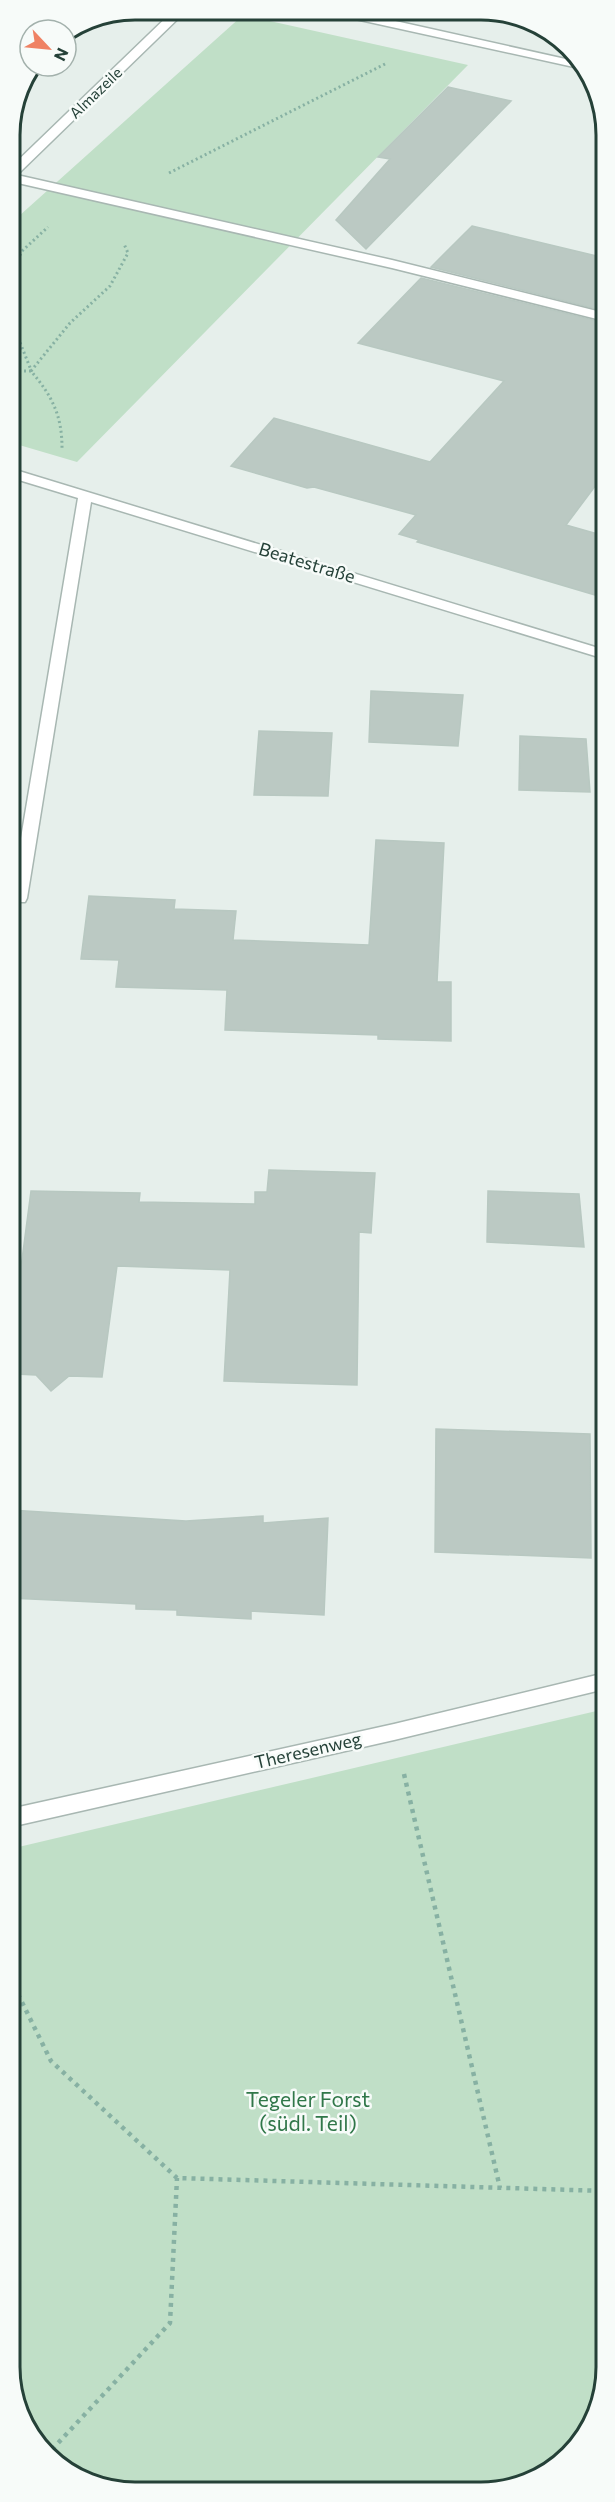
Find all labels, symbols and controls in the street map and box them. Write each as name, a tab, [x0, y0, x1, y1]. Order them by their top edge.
north arrow	[18, 18, 78, 78]
text: N	[51, 45, 73, 64]
street label: Almazeile	[65, 63, 125, 122]
street label: Beatestraße	[256, 537, 358, 587]
street label: Theresenweg	[252, 1727, 364, 1773]
park label: Tegeler Forst (südl. Teil)	[246, 2086, 370, 2135]

